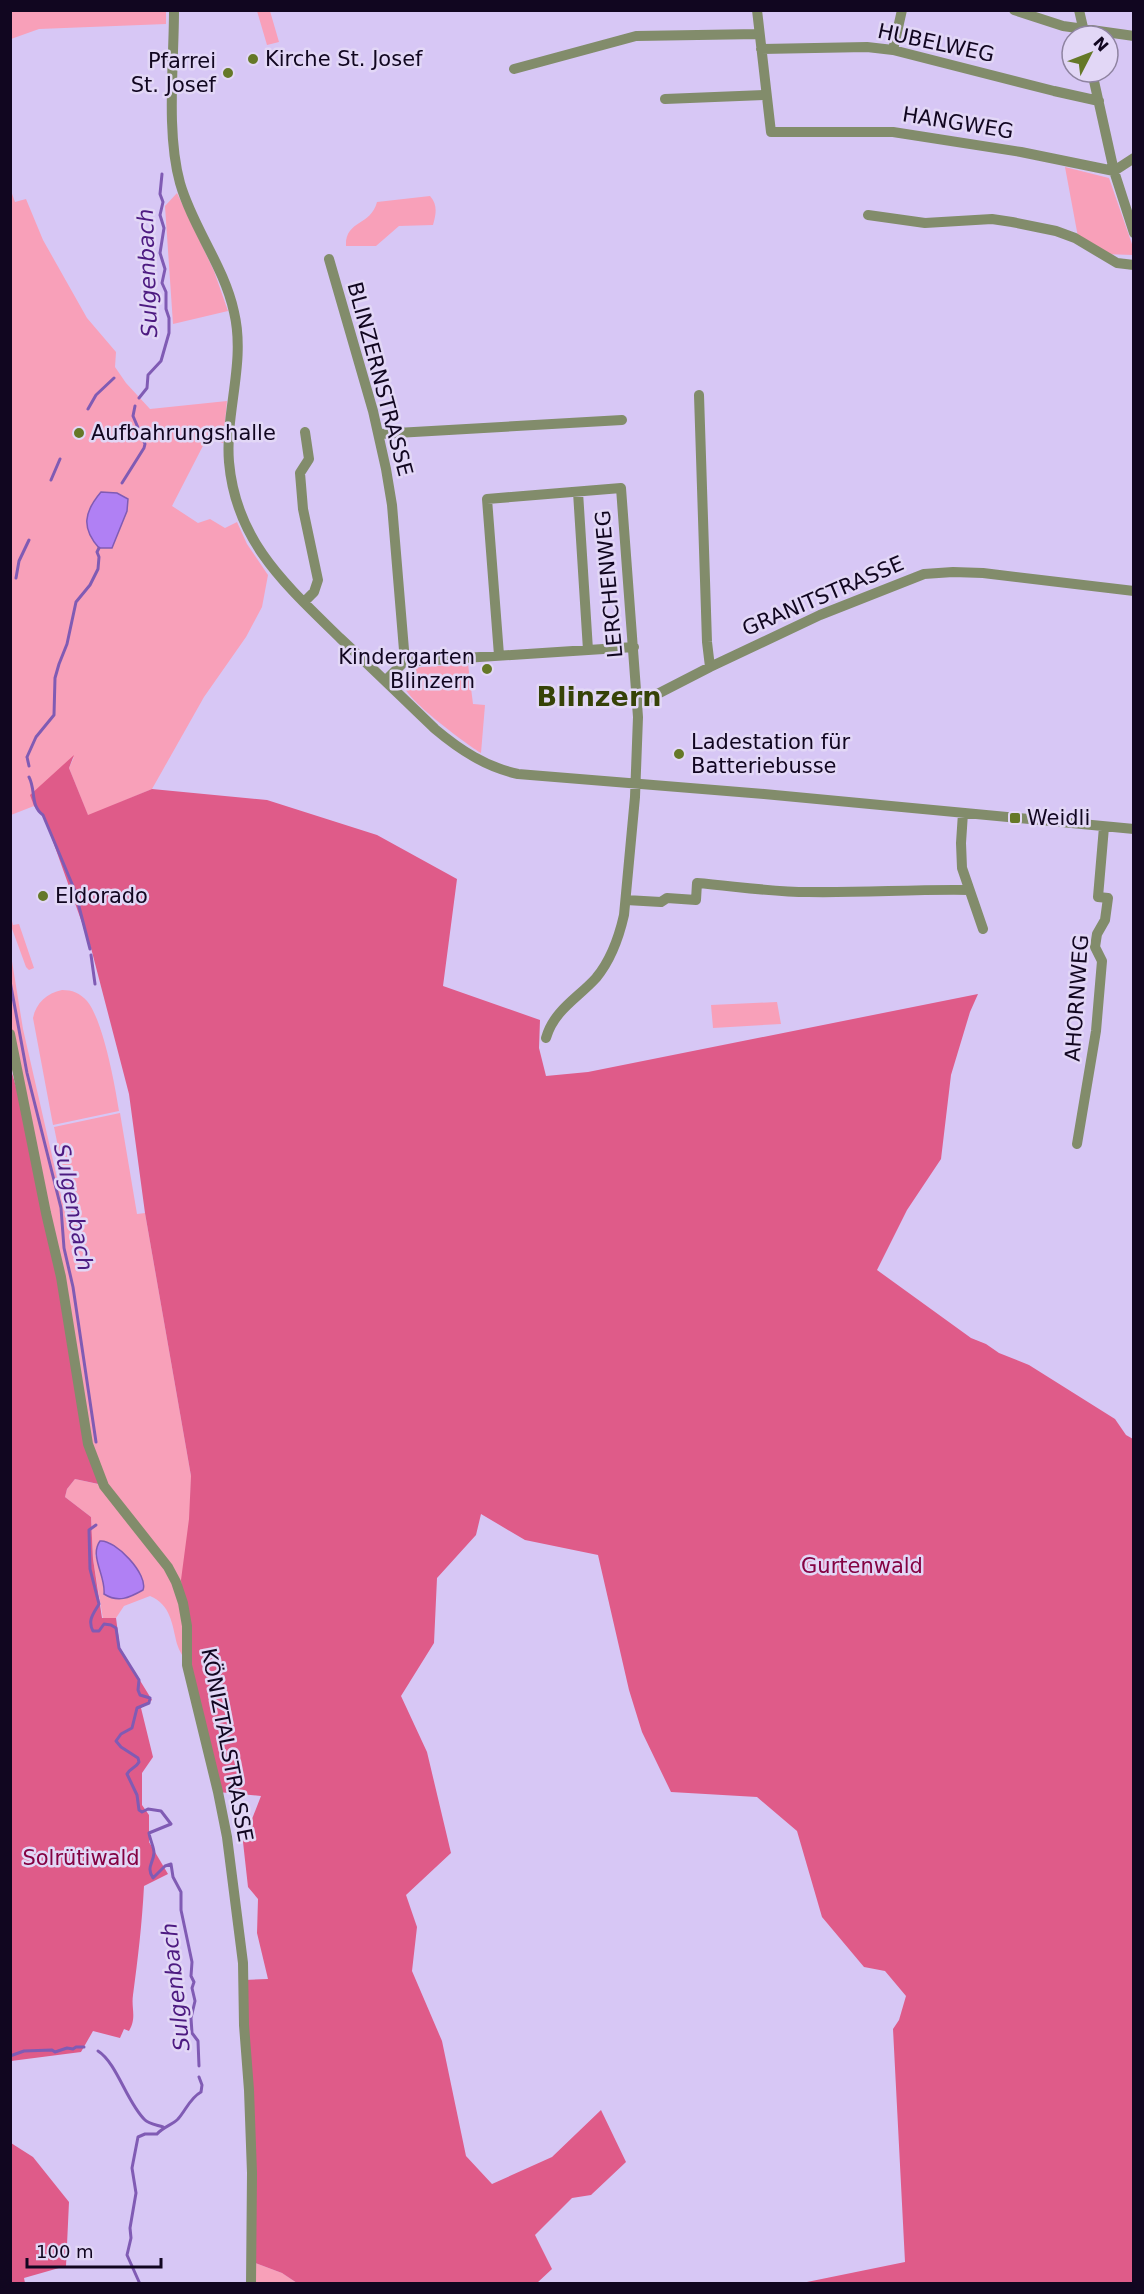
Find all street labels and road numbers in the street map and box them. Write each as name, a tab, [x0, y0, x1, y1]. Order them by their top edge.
street label: HUBELWEG	[875, 19, 997, 67]
street label: HANGWEG	[901, 102, 1015, 144]
street label: BLINZERNSTRASSE	[343, 279, 417, 479]
street label: LERCHENWEG	[591, 509, 627, 659]
street label: GRANITSTRASSE	[739, 551, 907, 641]
street label: AHORNWEG	[1061, 934, 1093, 1062]
street label: KÖNIZTALSTRASSE	[196, 1646, 259, 1844]

